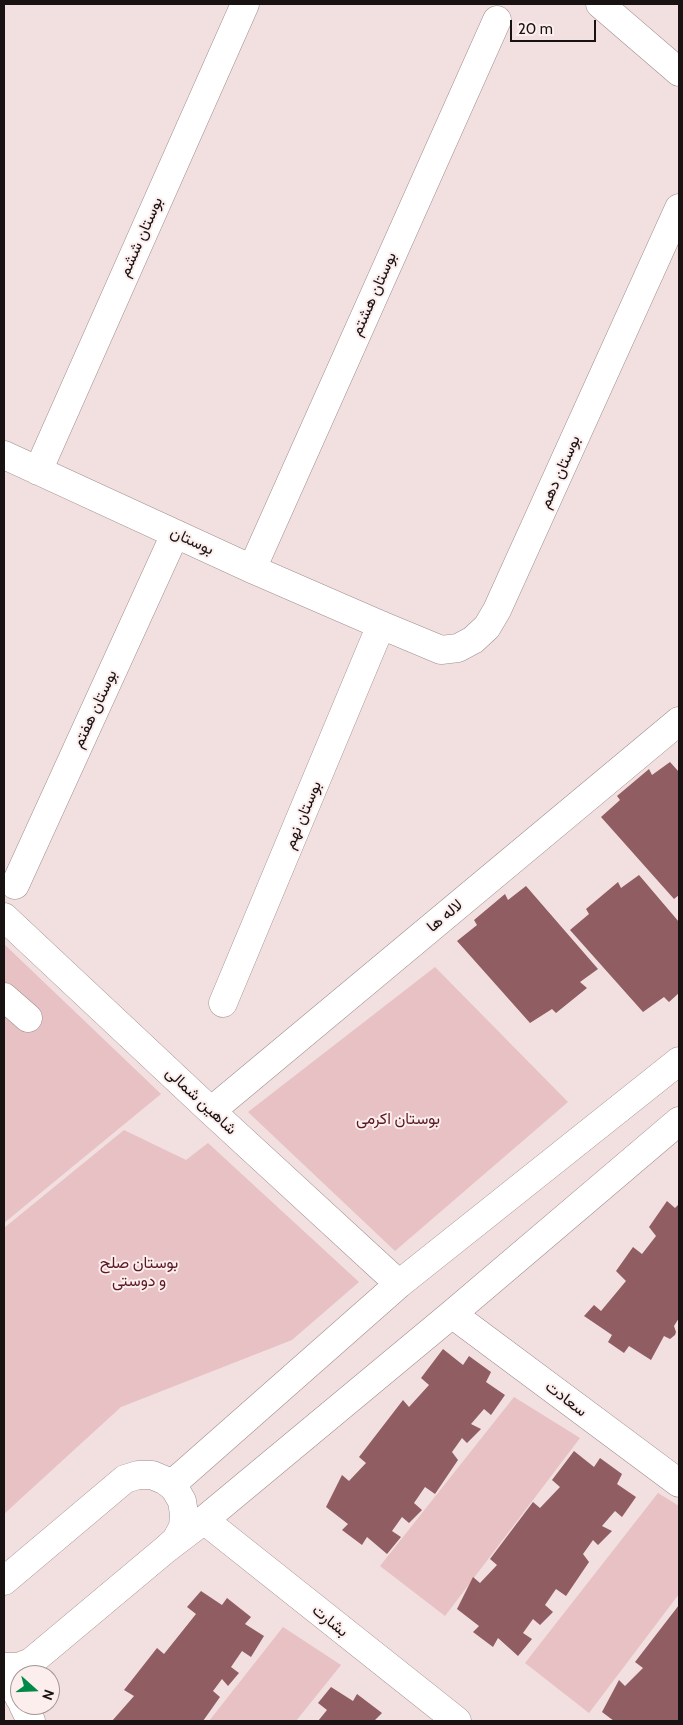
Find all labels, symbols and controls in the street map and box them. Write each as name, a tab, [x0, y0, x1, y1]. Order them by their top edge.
scale bar	[513, 10, 599, 42]
text: 20 m	[518, 20, 553, 38]
street label: بوستان ششم	[115, 194, 167, 280]
street label: بوستان هشتم	[347, 249, 401, 339]
street label: بوستان دهم	[535, 432, 585, 512]
street label: بوستان	[167, 523, 217, 559]
street label: بوستان هفتم	[69, 667, 121, 751]
street label: بوستان نهم	[280, 778, 326, 852]
street label: لاله ها	[423, 895, 467, 937]
street label: شاهین شمالی	[161, 1063, 241, 1139]
park label: بوستان اکرمی	[356, 1109, 440, 1129]
park label: بوستان صلح و دوستی	[100, 1253, 178, 1291]
street label: سعادت	[541, 1377, 591, 1421]
street label: بشارت	[308, 1601, 352, 1641]
north arrow	[10, 1665, 60, 1715]
text: N	[38, 1687, 58, 1703]

